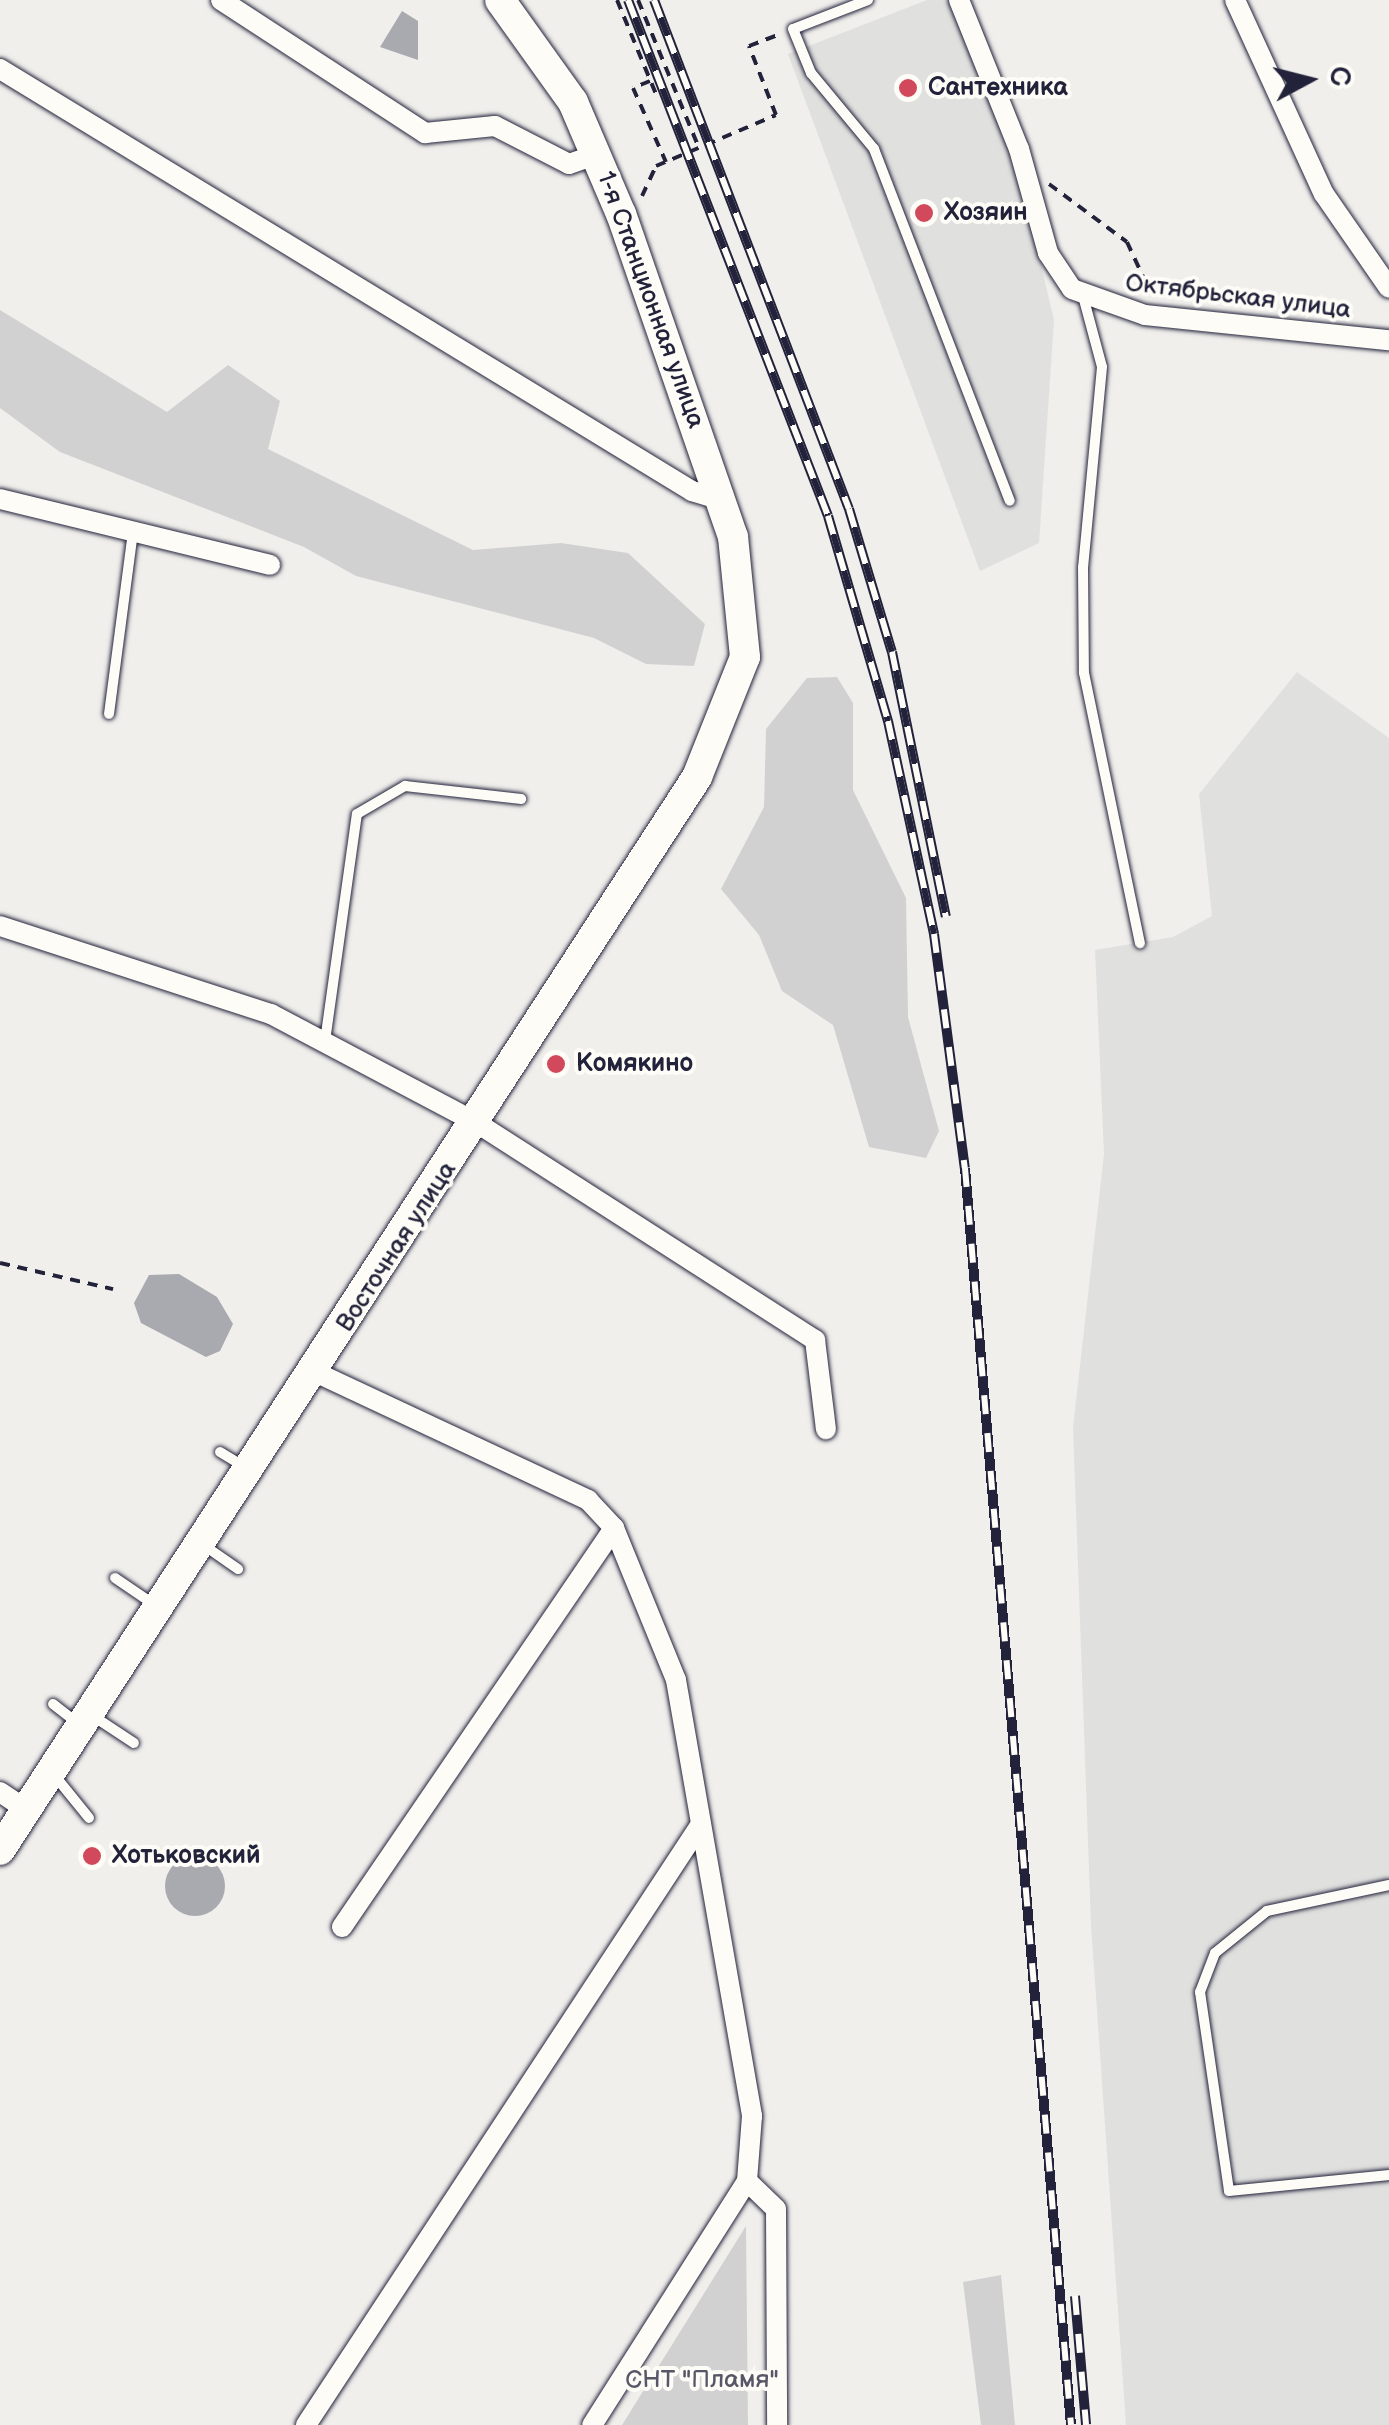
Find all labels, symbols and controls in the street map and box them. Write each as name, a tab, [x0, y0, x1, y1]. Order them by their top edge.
north arrow	[1259, 30, 1359, 130]
text: С	[1322, 65, 1357, 88]
place label: Сантехника	[928, 73, 1068, 103]
marker: Сантехника	[897, 77, 919, 99]
street label: 1-я Станционная улица	[590, 168, 710, 432]
place label: Хозяин	[944, 198, 1028, 228]
marker: Хозяин	[913, 202, 935, 224]
street label: Октябрьская улица	[1124, 268, 1352, 326]
place label: Комякино	[576, 1049, 693, 1079]
marker: Комякино	[545, 1053, 567, 1075]
street label: Восточная улица	[331, 1156, 463, 1338]
place label: Хотьковский	[112, 1841, 260, 1871]
marker: Хотьковский	[81, 1845, 103, 1867]
park label: СНТ "Пламя"	[625, 2365, 779, 2395]

